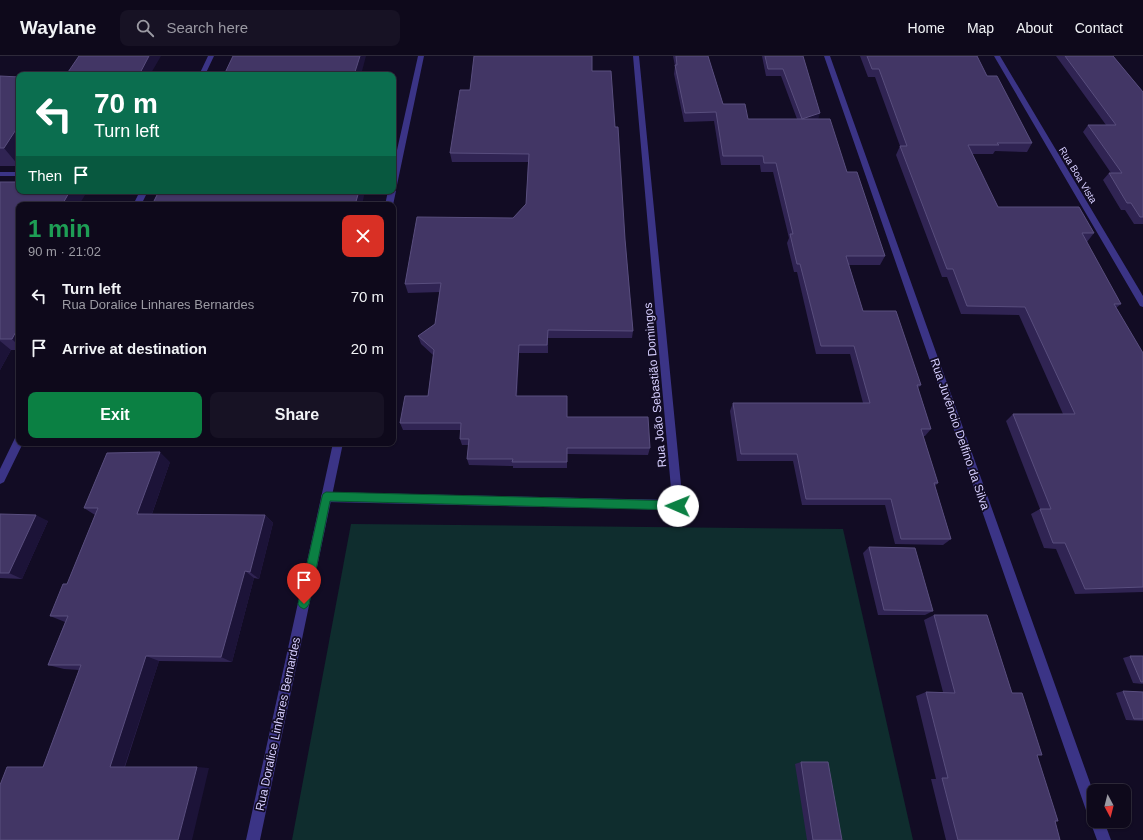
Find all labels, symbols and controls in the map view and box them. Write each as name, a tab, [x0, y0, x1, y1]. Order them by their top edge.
search box	[120, 10, 400, 46]
text: Waylane	[20, 17, 96, 38]
icon: search	[134, 17, 156, 39]
text: Search here	[166, 19, 248, 36]
text: Home	[908, 20, 945, 36]
text: Map	[967, 20, 994, 36]
text: About	[1016, 20, 1053, 36]
text: Contact	[1075, 20, 1123, 36]
icon: left	[28, 88, 80, 140]
text: 70 m	[94, 88, 158, 119]
text: Turn left	[94, 121, 159, 141]
street label: Rua Boa Vista	[1057, 145, 1099, 206]
icon: arrive	[70, 164, 92, 186]
text: Then	[28, 167, 62, 184]
text: 1 min	[28, 215, 91, 242]
button: close	[342, 215, 384, 257]
text: 90 m · 21:02	[28, 244, 101, 259]
text: Turn left	[62, 280, 121, 297]
icon: left	[28, 285, 50, 307]
text: 70 m	[351, 288, 384, 305]
text: Rua Doralice Linhares Bernardes	[62, 297, 254, 312]
street label: Rua João Sebastião Domingos	[641, 302, 669, 468]
icon: arrive	[28, 337, 50, 359]
text: Arrive at destination	[62, 340, 207, 357]
text: 20 m	[351, 340, 384, 357]
street label: Rua Juvêncio Delfino da Silva	[927, 356, 993, 512]
button: Exit	[28, 392, 202, 438]
button: Share	[210, 392, 384, 438]
position arrow	[657, 485, 699, 527]
pin	[287, 563, 321, 604]
icon: arrive	[293, 569, 315, 591]
street label: Rua Doralice Linhares Bernardes	[253, 636, 303, 812]
north arrow	[1087, 784, 1131, 828]
map controls	[1087, 784, 1131, 828]

